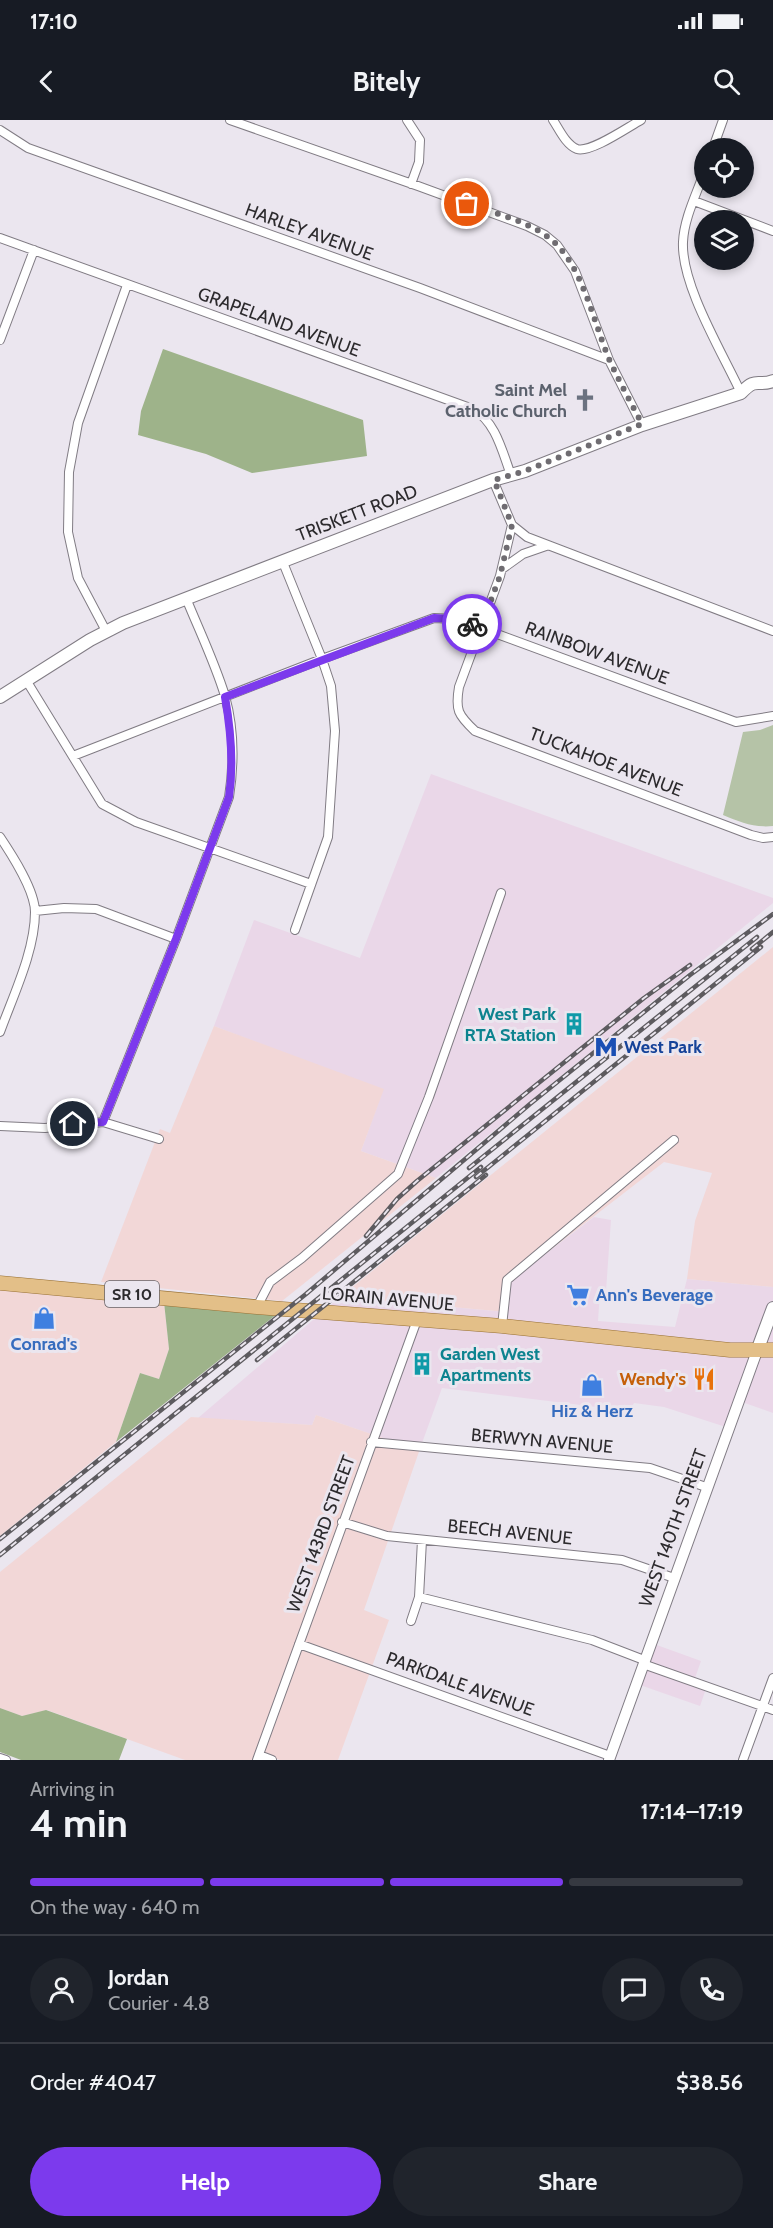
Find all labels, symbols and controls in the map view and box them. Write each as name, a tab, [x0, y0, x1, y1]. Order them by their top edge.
text: 17:10	[30, 8, 78, 35]
icon: back	[30, 65, 63, 98]
text: Bitely	[353, 65, 420, 98]
icon: search	[710, 65, 743, 98]
map controls	[694, 138, 754, 270]
button: locate	[694, 138, 754, 198]
pin	[441, 178, 492, 229]
icon: bag	[450, 187, 483, 220]
street label: HARLEY AVENUE	[242, 199, 376, 265]
button: layers	[694, 210, 754, 270]
street label: GRAPELAND AVENUE	[195, 282, 363, 362]
place label: Saint Mel Catholic Church	[445, 379, 567, 422]
church icon: Saint Mel Catholic Church	[572, 387, 598, 413]
street label: TRISKETT ROAD	[293, 480, 421, 546]
courier	[442, 594, 502, 654]
icon: bike	[456, 608, 489, 641]
street label: RAINBOW AVENUE	[522, 617, 672, 689]
street label: TUCKAHOE AVENUE	[526, 723, 686, 801]
place label: West Park RTA Station	[465, 1003, 556, 1046]
building icon: West Park RTA Station	[561, 1011, 587, 1037]
metro station icon: West Park	[593, 1034, 619, 1060]
place label: West Park	[624, 1036, 702, 1058]
pin	[47, 1098, 98, 1149]
icon: home	[56, 1107, 89, 1140]
road number: SR 10	[105, 1281, 159, 1307]
street label: LORAIN AVENUE	[321, 1282, 455, 1316]
supermarket icon: Ann's Beverage	[565, 1282, 591, 1308]
place label: Ann's Beverage	[596, 1284, 713, 1306]
shop icon: Conrad's	[31, 1305, 57, 1331]
place label: Conrad's	[11, 1333, 78, 1355]
place label: Garden West Apartments	[440, 1343, 540, 1386]
building icon: Garden West Apartments	[409, 1351, 435, 1377]
restaurant icon: Wendy's	[691, 1366, 717, 1392]
place label: Wendy's	[619, 1368, 686, 1390]
shop icon: Hiz & Herz	[579, 1372, 605, 1398]
place label: Hiz & Herz	[551, 1400, 633, 1422]
street label: BERWYN AVENUE	[470, 1424, 614, 1458]
street label: WEST 140TH STREET	[634, 1446, 712, 1610]
street label: WEST 143RD STREET	[282, 1452, 360, 1616]
street label: BEECH AVENUE	[447, 1515, 573, 1549]
street label: PARKDALE AVENUE	[383, 1647, 537, 1721]
text: Arriving in	[30, 1777, 114, 1801]
text: 17:14–17:19	[640, 1798, 743, 1825]
text: 4 min	[30, 1799, 128, 1847]
text: On the way · 640 m	[30, 1895, 200, 1919]
button: person	[30, 1958, 93, 2021]
button: chat	[602, 1958, 665, 2021]
button: phone	[680, 1958, 743, 2021]
text: Jordan	[108, 1964, 169, 1991]
text: Courier · 4.8	[108, 1991, 210, 2015]
text: Order #4047	[30, 2069, 156, 2096]
text: $38.56	[676, 2069, 743, 2096]
button: Help	[30, 2147, 381, 2216]
button: Share	[393, 2147, 743, 2216]

